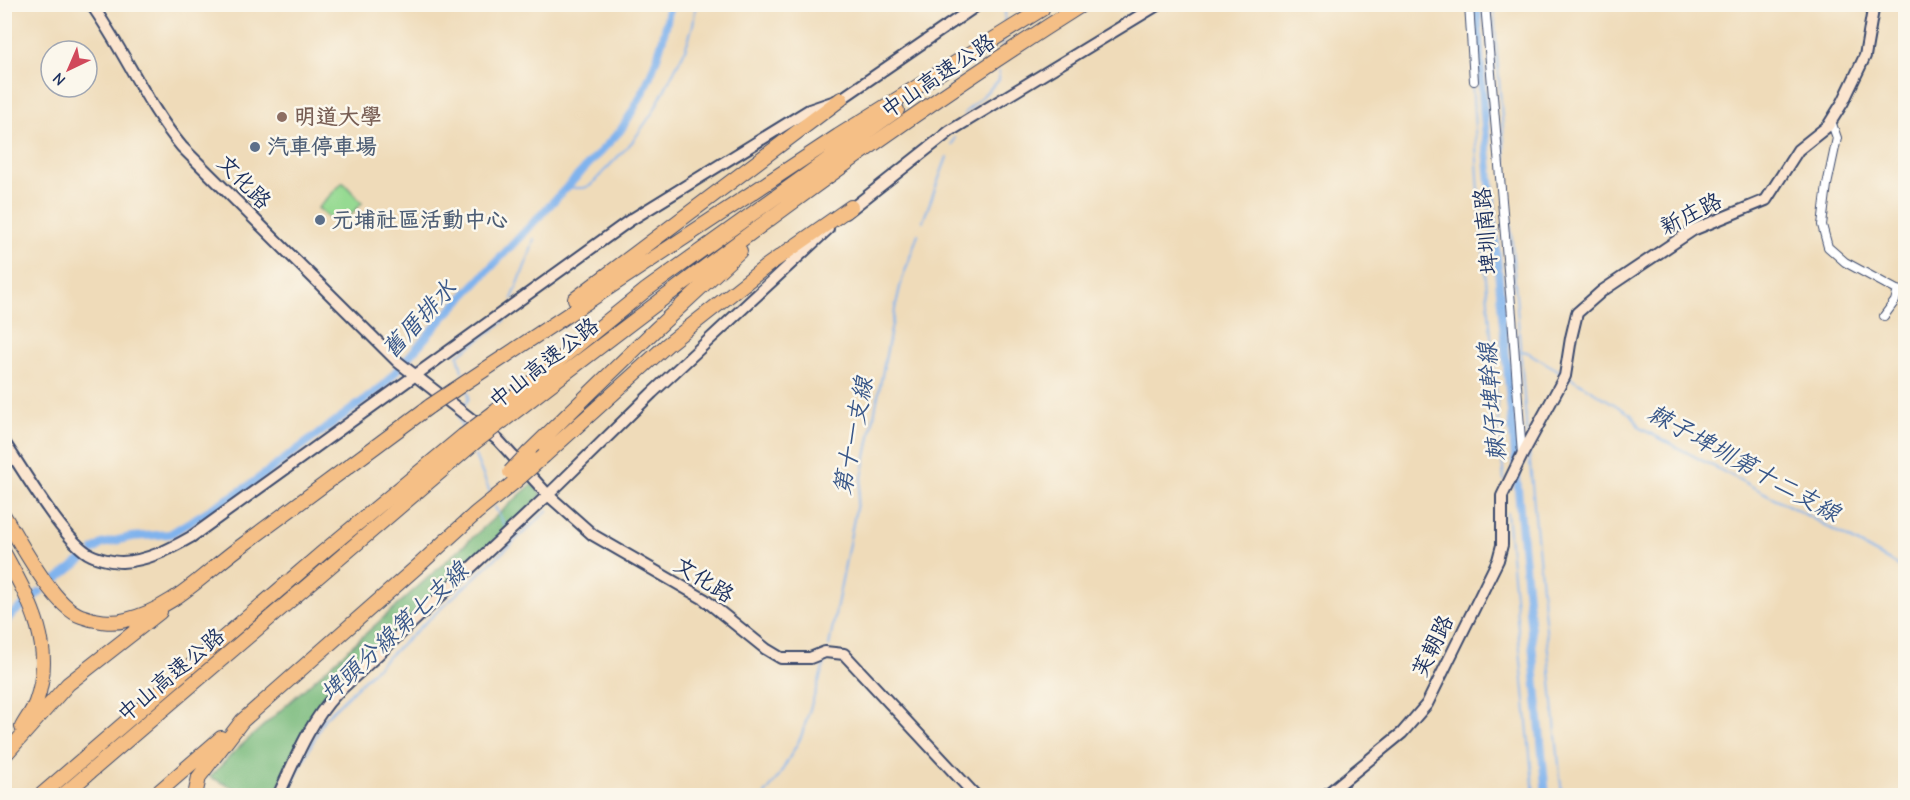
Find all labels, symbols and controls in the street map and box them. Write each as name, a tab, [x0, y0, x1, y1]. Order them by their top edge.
street label: 中山高速公路	[876, 28, 1000, 124]
north arrow	[39, 39, 99, 99]
text: N	[49, 69, 69, 89]
place label: 明道大學	[294, 104, 382, 130]
marker: 明道大學	[275, 110, 289, 124]
place label: 汽車停車場	[267, 134, 377, 160]
marker: 汽車停車場	[248, 140, 262, 154]
street label: 文化路	[211, 149, 277, 215]
street label: 埤圳南路	[1469, 186, 1503, 276]
street label: 新庄路	[1656, 187, 1726, 241]
place label: 元埔社區活動中心	[332, 207, 508, 233]
marker: 元埔社區活動中心	[313, 213, 327, 227]
water label: 舊厝排水	[376, 274, 463, 364]
street label: 中山高速公路	[484, 312, 604, 414]
water label: 棘仔埤幹線	[1473, 339, 1511, 463]
water label: 第十一支線	[828, 372, 879, 498]
water label: 棘子埤圳第十二支線	[1643, 398, 1847, 529]
street label: 文化路	[669, 551, 739, 609]
water label: 埤頭分線第七支線	[314, 555, 475, 708]
street label: 芙朝路	[1407, 611, 1459, 681]
street label: 中山高速公路	[112, 623, 230, 727]

